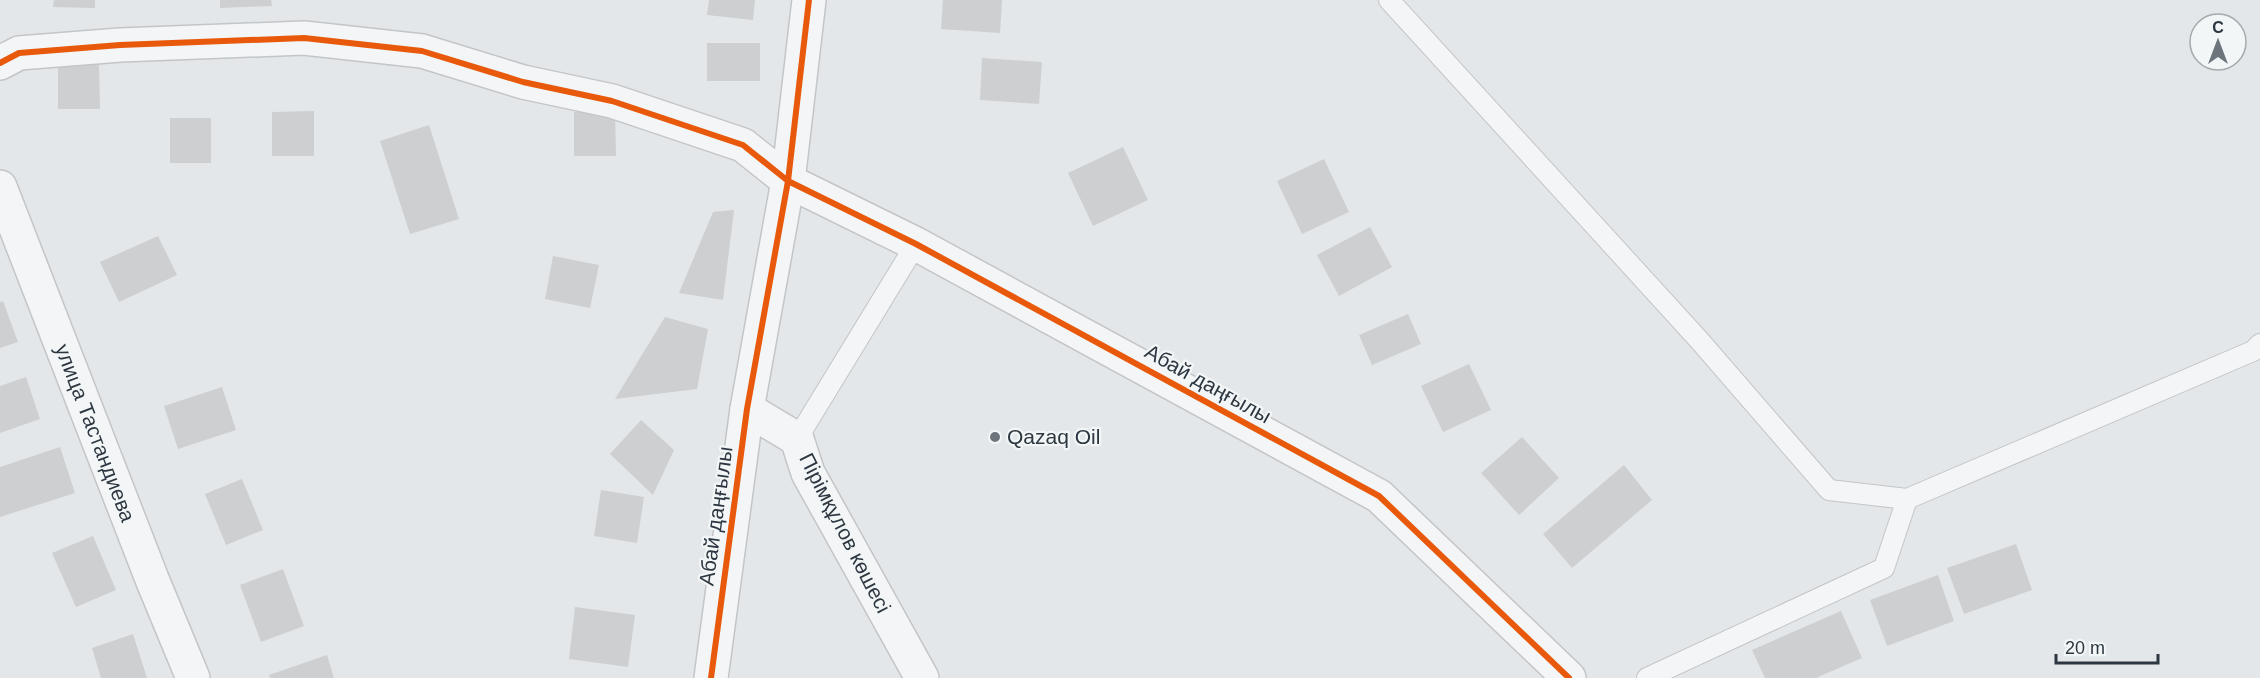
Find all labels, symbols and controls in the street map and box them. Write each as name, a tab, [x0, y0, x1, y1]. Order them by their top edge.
north arrow	[2188, 12, 2248, 72]
text: С	[2212, 19, 2224, 36]
street label: Абай даңғылы	[1141, 339, 1275, 428]
street label: улица Тастандиева	[51, 341, 140, 525]
place label: Qazaq Oil	[1007, 425, 1100, 448]
marker: Qazaq Oil	[988, 430, 1002, 444]
street label: Абай даңғылы	[694, 445, 737, 587]
street label: Пірімқұлов көшесі	[795, 449, 896, 616]
scale bar	[2056, 627, 2158, 665]
text: 20 m	[2065, 638, 2105, 658]

